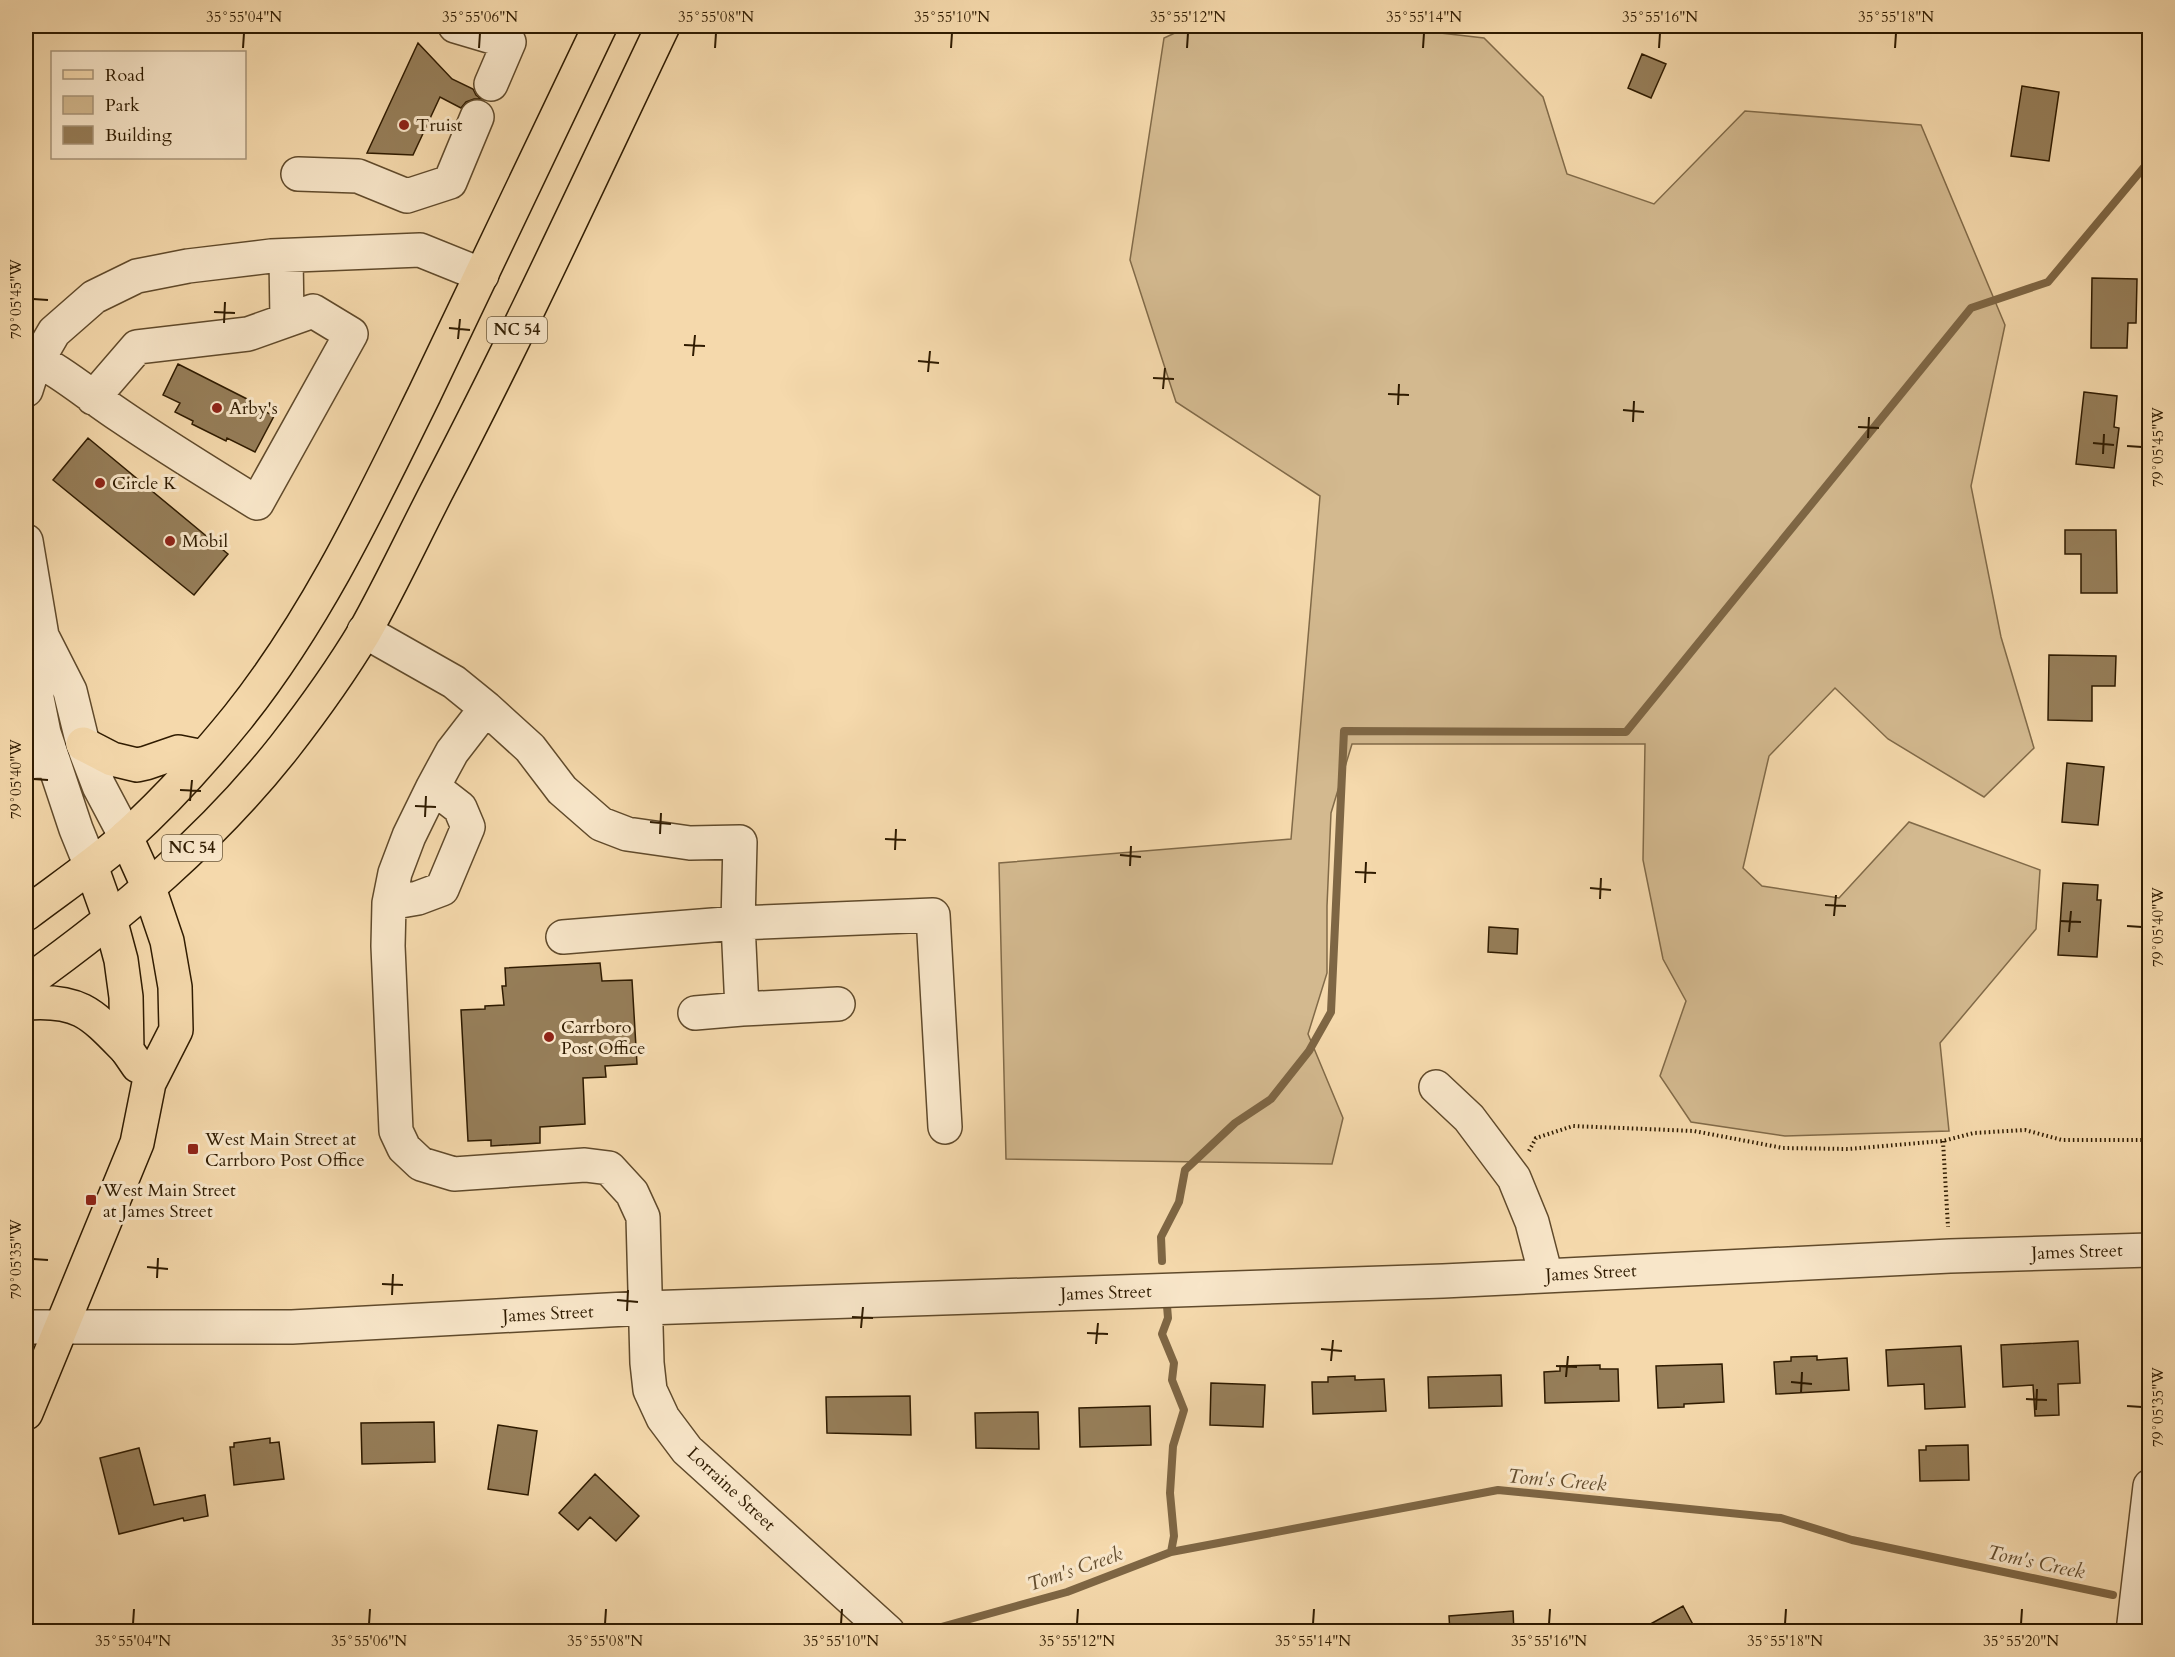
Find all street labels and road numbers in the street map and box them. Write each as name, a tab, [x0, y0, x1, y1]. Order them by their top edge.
road number: NC 54	[487, 317, 547, 343]
road number: NC 54	[162, 835, 222, 861]
street label: James Street	[2028, 1238, 2123, 1266]
street label: James Street	[1542, 1258, 1638, 1288]
street label: James Street	[1057, 1279, 1152, 1307]
street label: James Street	[499, 1299, 595, 1329]
street label: Lorraine Street	[681, 1441, 781, 1537]

